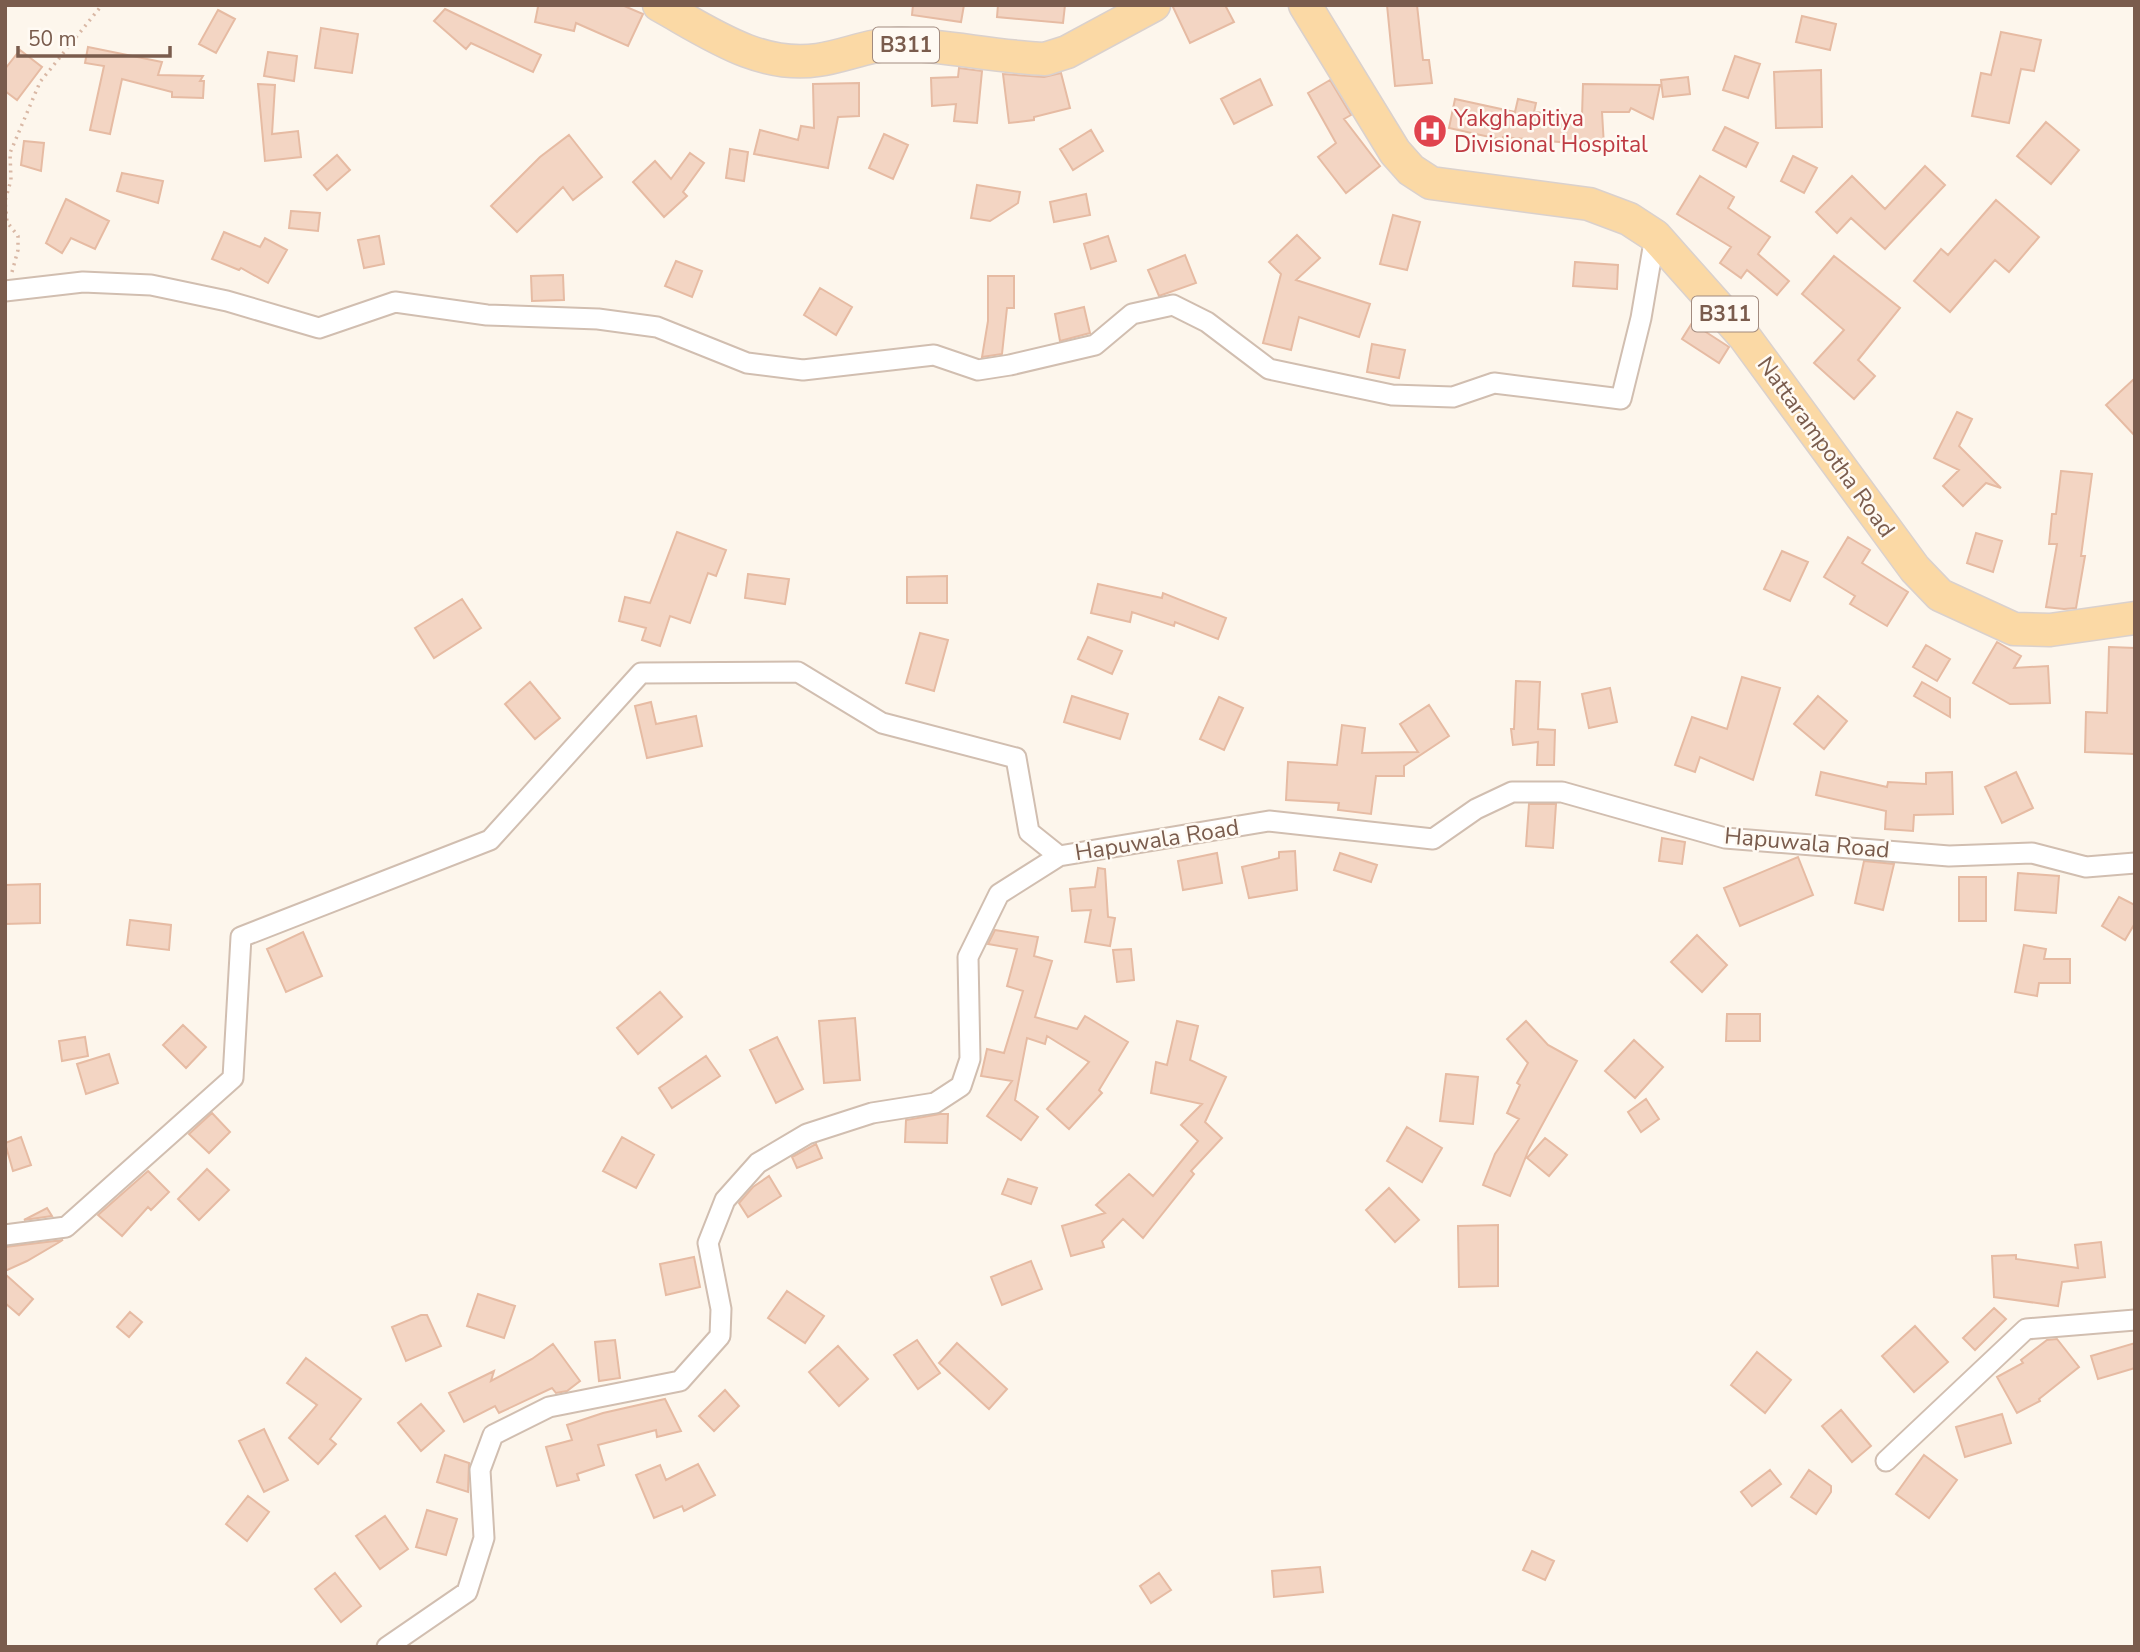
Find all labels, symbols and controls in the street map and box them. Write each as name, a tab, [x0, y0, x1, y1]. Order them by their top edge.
scale bar	[18, 14, 170, 58]
text: 50 m	[28, 25, 77, 53]
road number: B311	[873, 28, 939, 62]
place label: Yakghapitiya Divisional Hospital	[1453, 103, 1648, 160]
hospital icon: Yakghapitiya Divisional Hospital	[1411, 112, 1449, 150]
road number: B311	[1692, 296, 1758, 332]
street label: Nattarampotha Road	[1750, 351, 1902, 543]
street label: Hapuwala Road	[1073, 812, 1241, 868]
street label: Hapuwala Road	[1723, 820, 1891, 866]

